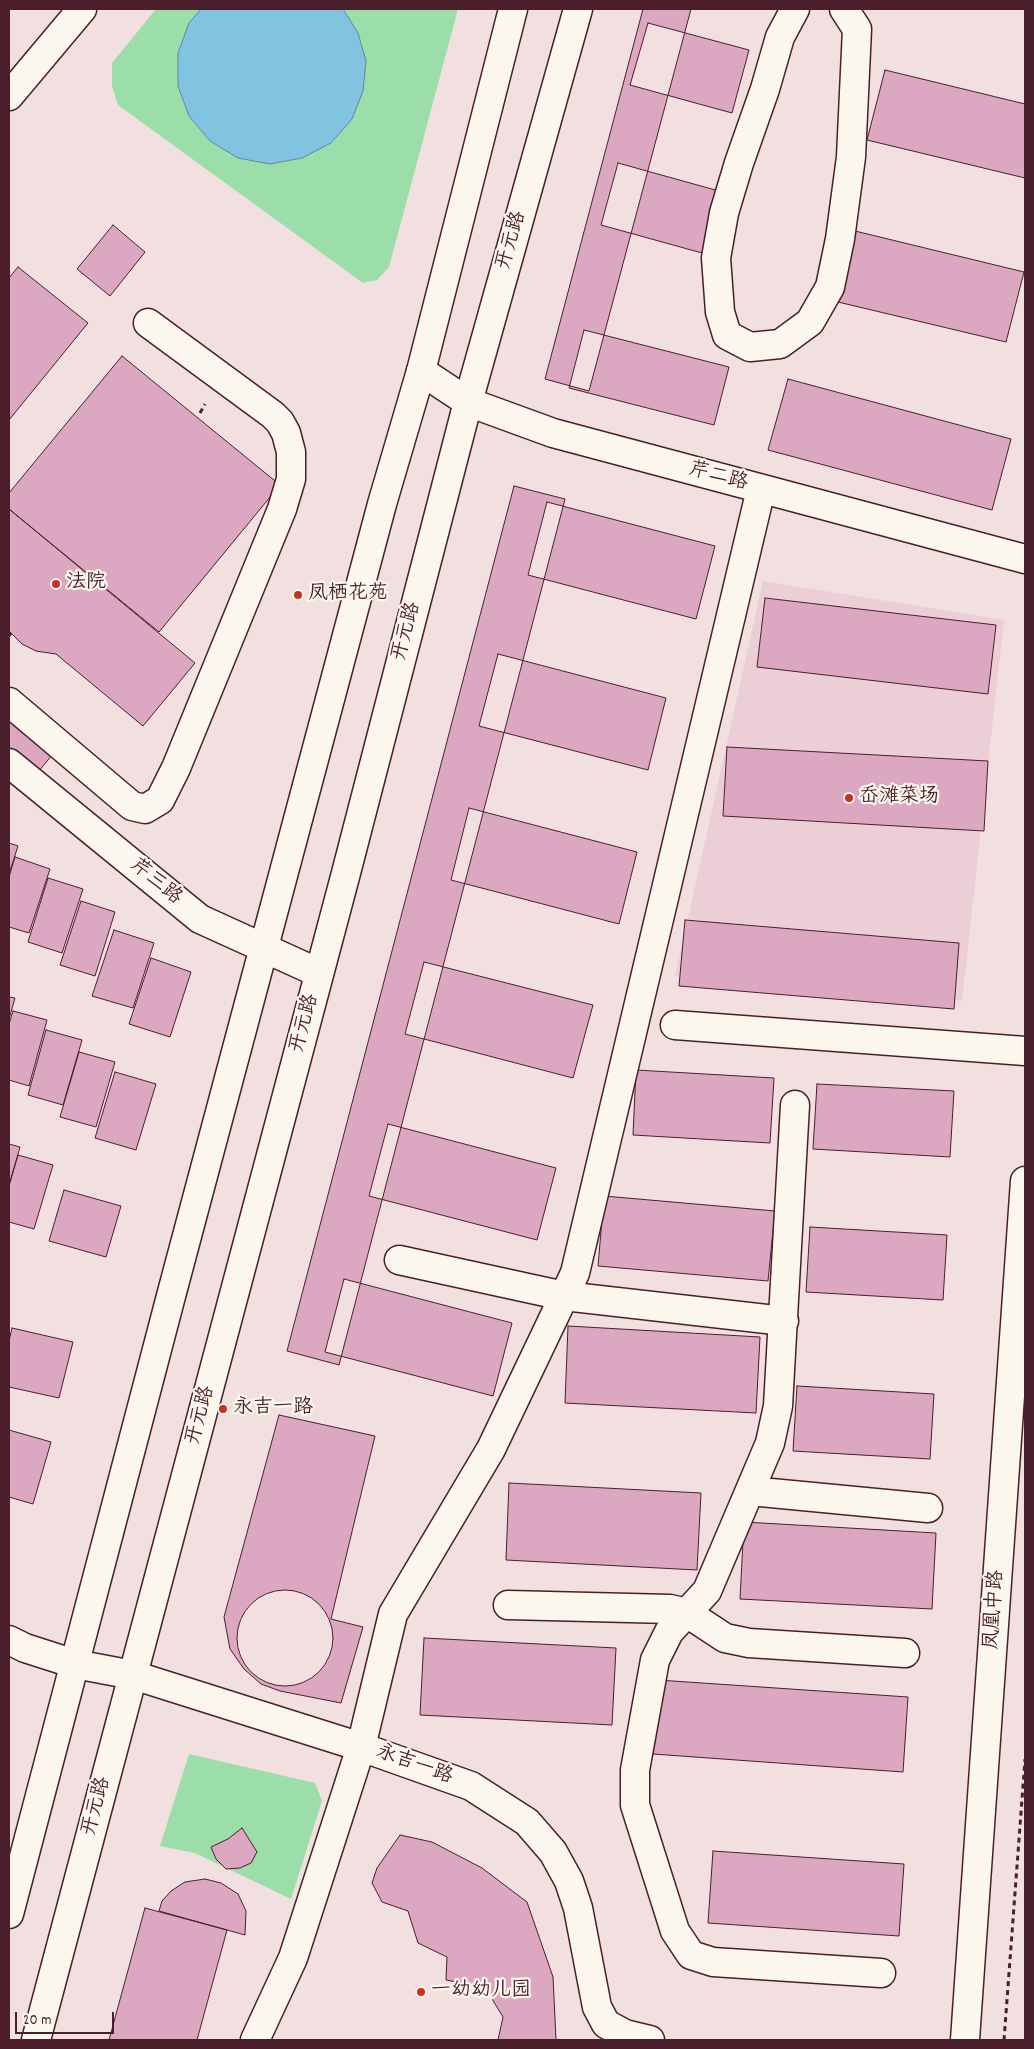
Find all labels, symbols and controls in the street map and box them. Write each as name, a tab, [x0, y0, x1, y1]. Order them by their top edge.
street label: 开元路	[493, 209, 533, 273]
street label: 芹二路	[686, 459, 750, 497]
place label: 法院	[66, 572, 106, 596]
marker: 法院	[50, 578, 62, 590]
place label: 凤栖花苑	[308, 583, 388, 607]
marker: 凤栖花苑	[292, 589, 304, 601]
street label: 开元路	[389, 600, 427, 664]
place label: 岙滩菜场	[859, 786, 939, 810]
marker: 岙滩菜场	[843, 792, 855, 804]
street label: 芹三路	[124, 855, 186, 911]
street label: 开元路	[287, 992, 325, 1056]
street label: 开元路	[183, 1384, 221, 1448]
place label: 永吉一路	[233, 1397, 313, 1421]
marker: 永吉一路	[217, 1403, 229, 1415]
street label: 凤凰中路	[981, 1569, 1011, 1651]
street label: 永吉一路	[372, 1741, 456, 1791]
street label: 开元路	[79, 1775, 117, 1839]
place label: 一幼幼儿园	[431, 1980, 531, 2004]
marker: 一幼幼儿园	[415, 1986, 427, 1998]
scale bar	[18, 2002, 116, 2034]
text: 20 m	[23, 2010, 51, 2032]

